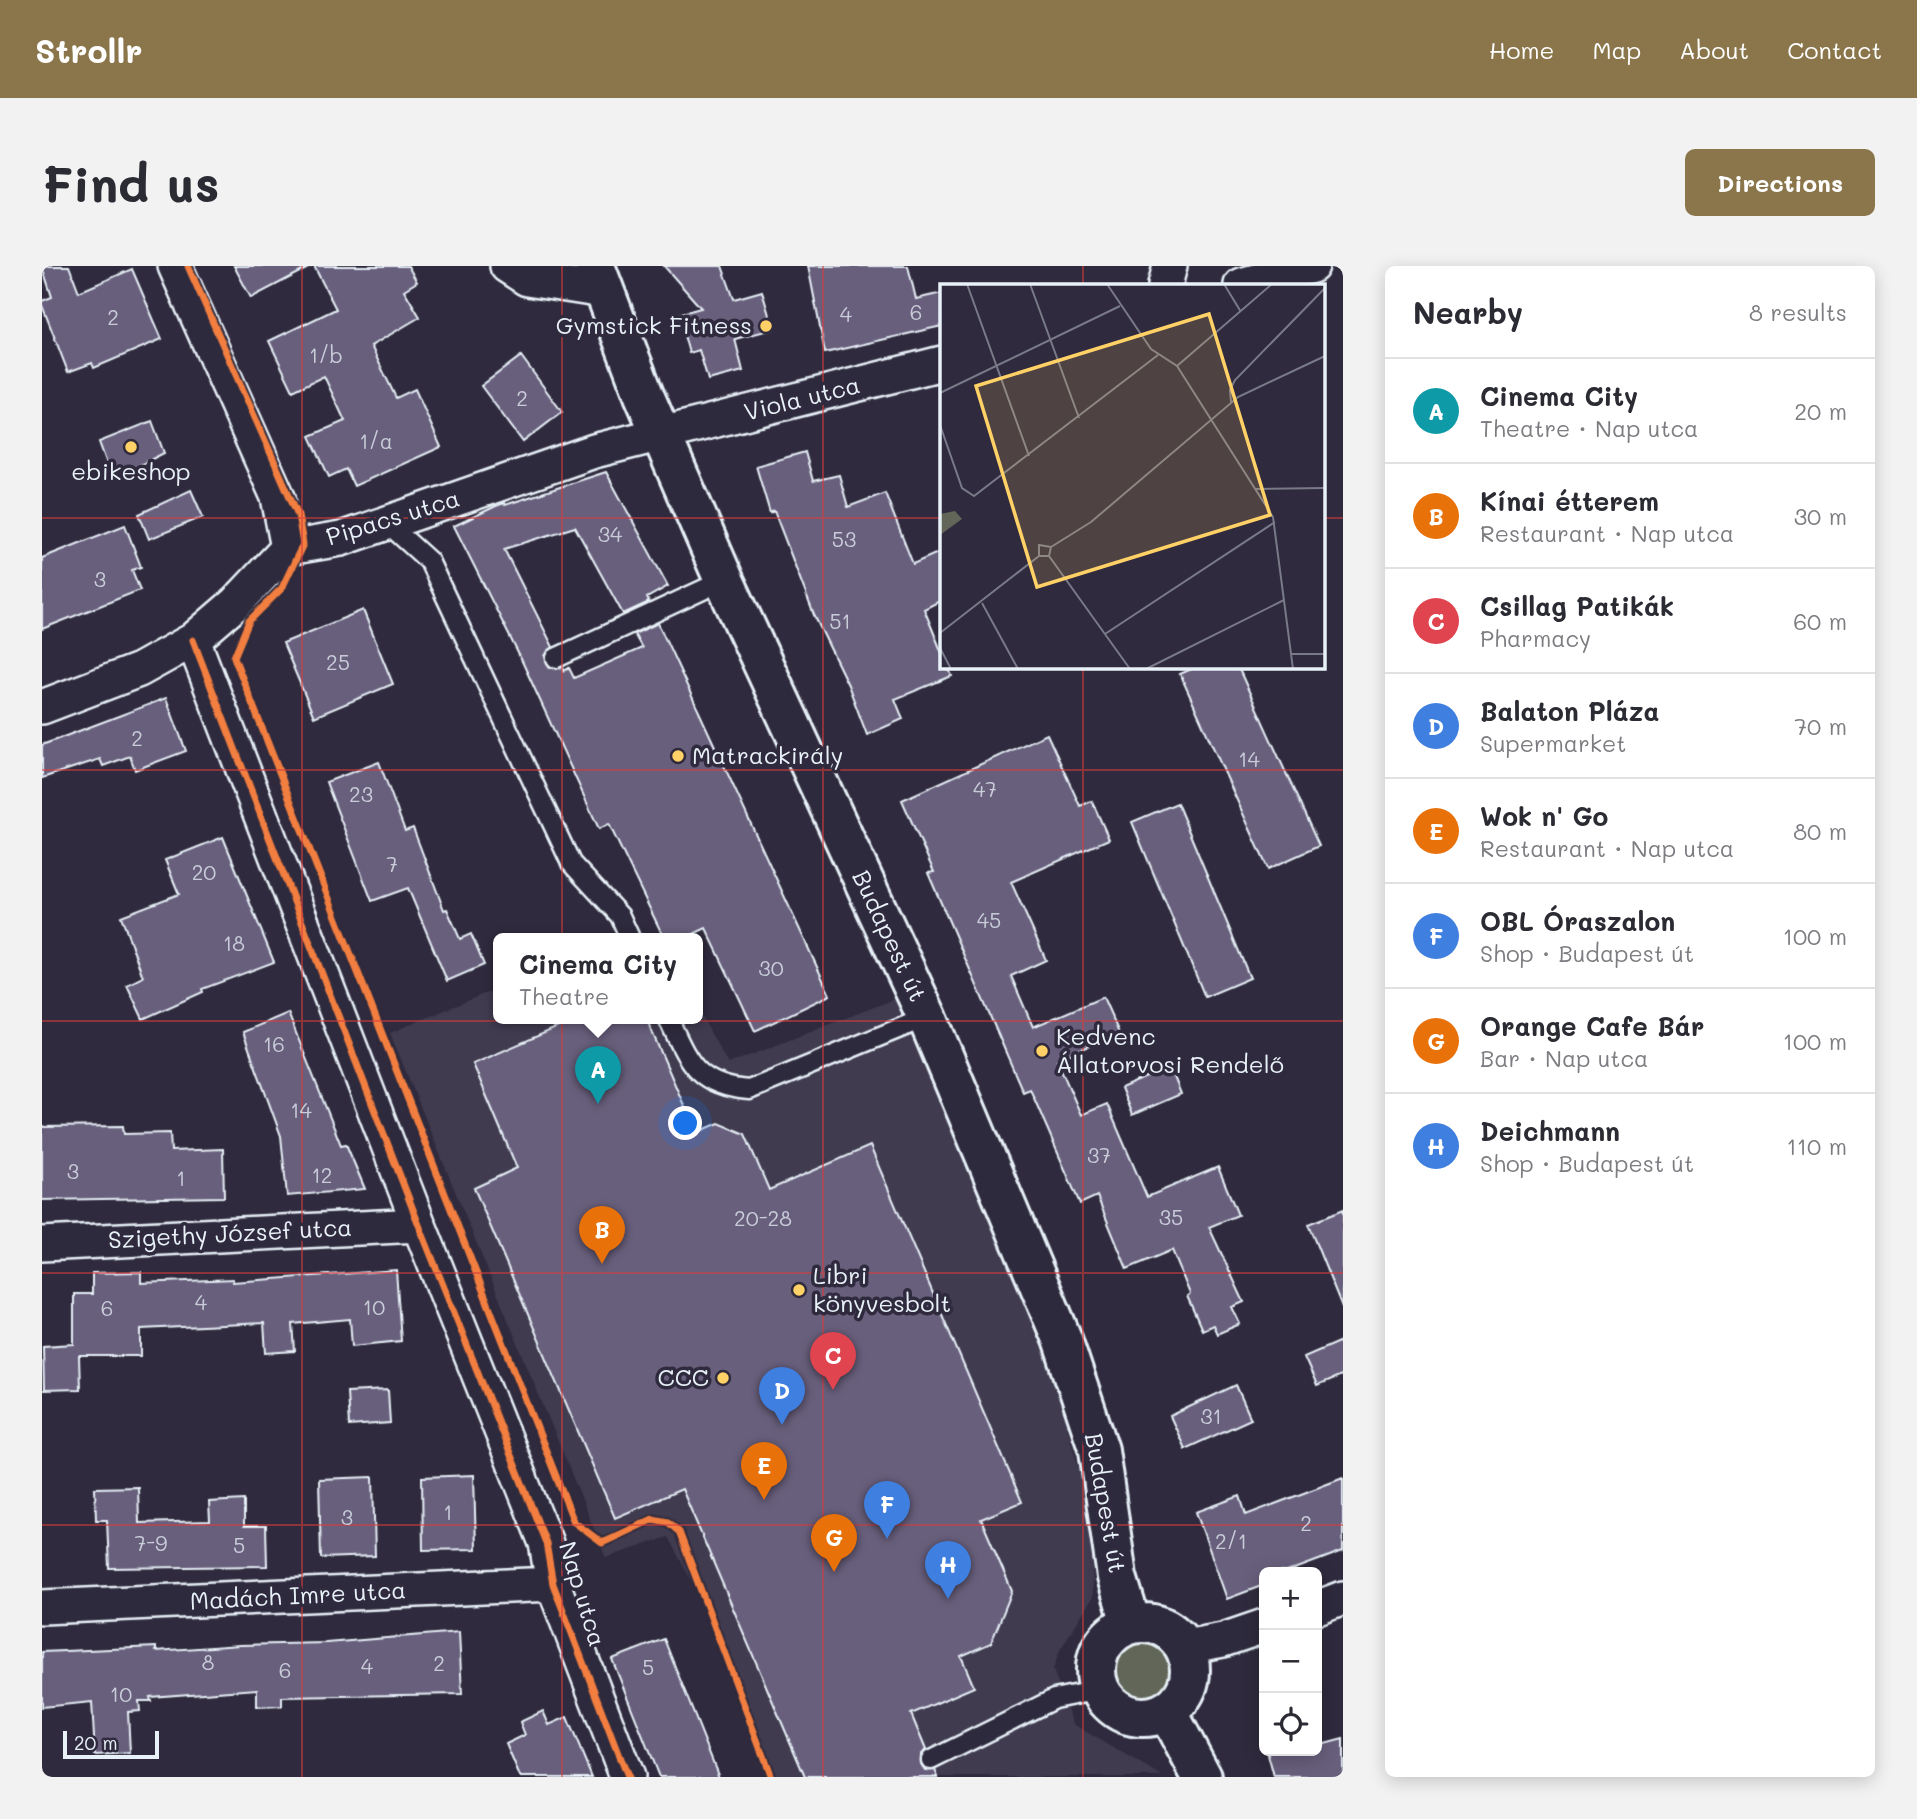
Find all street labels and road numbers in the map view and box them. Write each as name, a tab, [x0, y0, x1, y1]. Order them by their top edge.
street label: Viola utca	[740, 368, 863, 427]
street label: Pipacs utca	[322, 482, 463, 552]
street label: Budapest út	[846, 865, 934, 1006]
street label: Szigethy József utca	[107, 1211, 353, 1254]
street label: Budapest út	[1079, 1430, 1134, 1575]
street label: Nap utca	[553, 1537, 614, 1650]
street label: Madách Imre utca	[189, 1573, 407, 1616]

